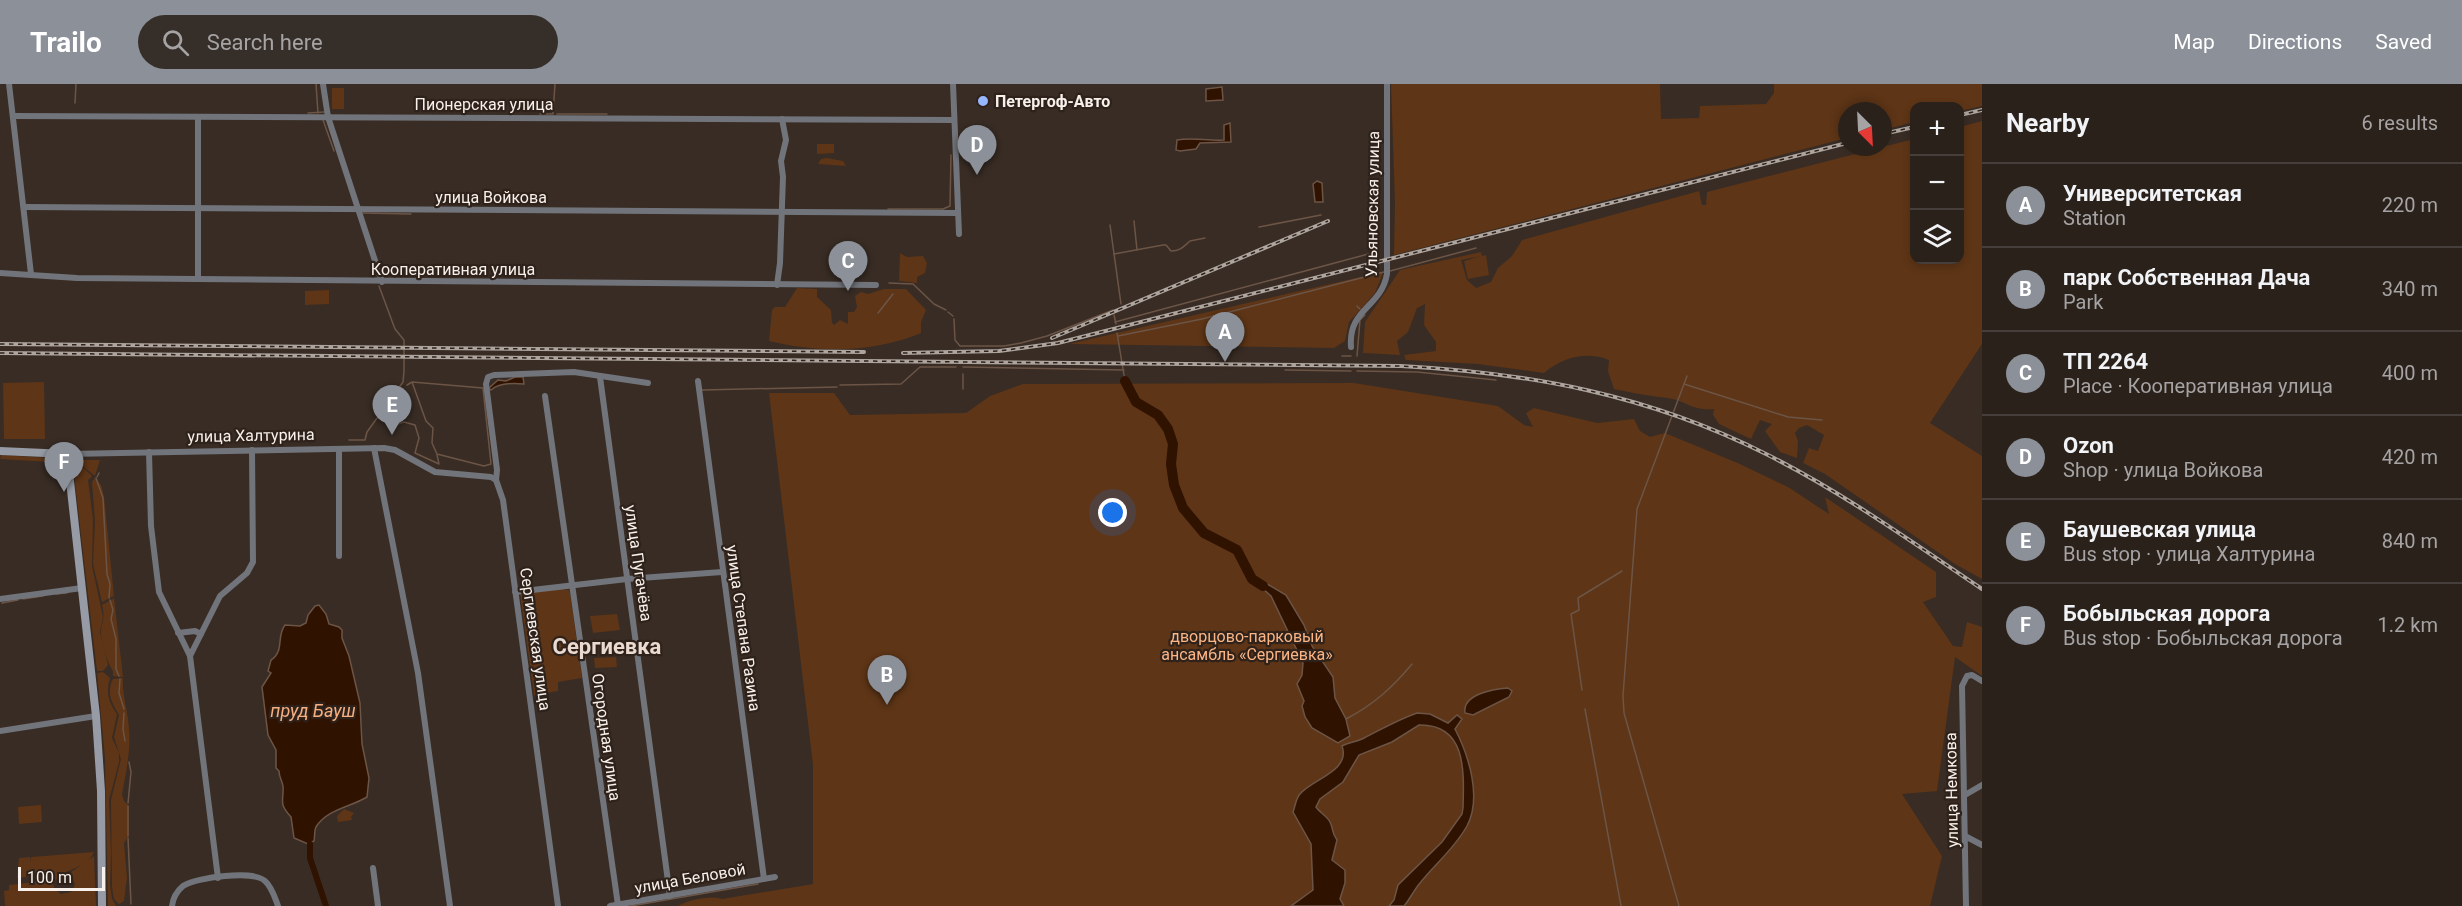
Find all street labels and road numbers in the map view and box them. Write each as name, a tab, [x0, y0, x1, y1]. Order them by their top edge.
street label: Пионерская улица	[415, 95, 553, 114]
street label: Ульяновская улица	[1362, 131, 1383, 277]
street label: улица Войкова	[435, 188, 547, 207]
street label: Кооперативная улица	[371, 260, 535, 279]
street label: улица Халтурина	[187, 425, 315, 446]
street label: улица Пугачёва	[621, 504, 656, 622]
street label: улица Степана Разина	[722, 544, 765, 712]
street label: Сергиевская улица	[516, 567, 555, 712]
street label: Огородная улица	[588, 672, 625, 802]
street label: улица Немкова	[1941, 732, 1962, 848]
street label: улица Беловой	[633, 859, 747, 898]

